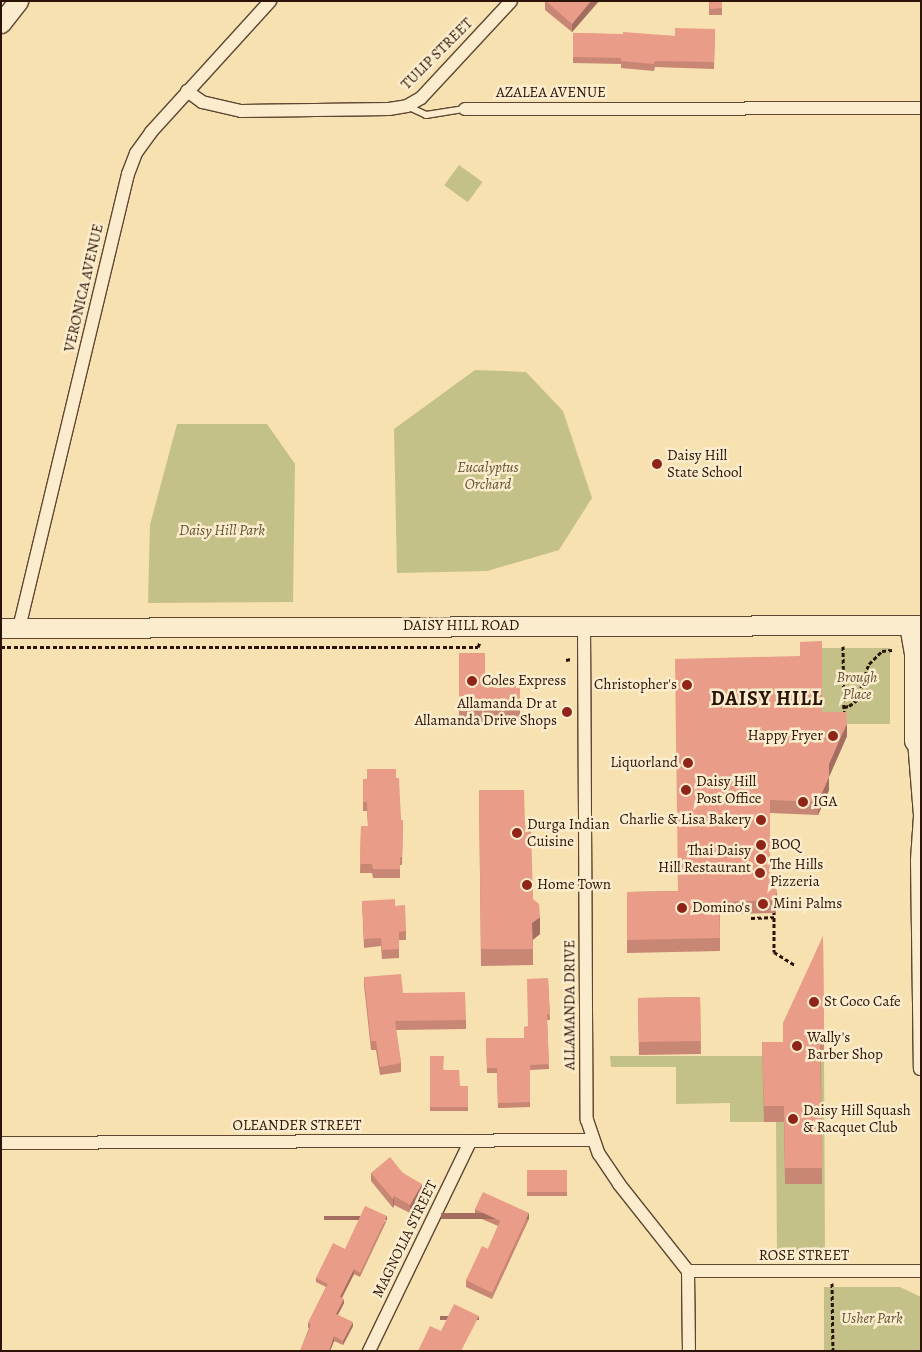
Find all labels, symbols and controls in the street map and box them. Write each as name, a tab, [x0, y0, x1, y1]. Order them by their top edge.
street label: TULIP STREET	[398, 15, 476, 93]
street label: AZALEA AVENUE	[496, 84, 606, 102]
street label: VERONICA AVENUE	[61, 222, 107, 354]
place label: Daisy Hill State School	[667, 446, 742, 481]
park label: Eucalyptus Orchard	[457, 458, 519, 493]
marker: Daisy Hill State School	[651, 458, 663, 470]
park label: Daisy Hill Park	[179, 522, 265, 540]
street label: DAISY HILL ROAD	[403, 617, 519, 635]
park label: Brough Place	[837, 668, 877, 703]
place label: Coles Express	[482, 672, 566, 690]
marker: Coles Express	[466, 675, 478, 687]
place label: Christopher's	[594, 676, 677, 694]
marker: Christopher's	[681, 679, 693, 691]
district label: DAISY HILL	[709, 686, 825, 710]
place label: Allamanda Dr at Allamanda Drive Shops	[415, 694, 557, 729]
marker: Allamanda Dr at Allamanda Drive Shops	[561, 706, 573, 718]
place label: Happy Fryer	[747, 727, 823, 745]
marker: Happy Fryer	[827, 730, 839, 742]
place label: Liquorland	[610, 754, 678, 772]
marker: Liquorland	[682, 757, 694, 769]
place label: Daisy Hill Post Office	[696, 772, 762, 807]
marker: Daisy Hill Post Office	[680, 784, 692, 796]
place label: IGA	[813, 793, 837, 811]
marker: IGA	[797, 796, 809, 808]
place label: Charlie & Lisa Bakery	[620, 811, 751, 829]
marker: Charlie & Lisa Bakery	[755, 814, 767, 826]
place label: Durga Indian Cuisine	[527, 815, 610, 850]
marker: Durga Indian Cuisine	[511, 827, 523, 839]
place label: BOQ	[771, 836, 801, 854]
marker: BOQ	[755, 839, 767, 851]
place label: Thai Daisy Hill Restaurant	[658, 841, 751, 876]
marker: Thai Daisy Hill Restaurant	[755, 853, 767, 865]
place label: The Hills Pizzeria	[770, 855, 823, 890]
marker: The Hills Pizzeria	[754, 867, 766, 879]
place label: Home Town	[537, 876, 611, 894]
marker: Home Town	[521, 879, 533, 891]
place label: Mini Palms	[773, 895, 842, 913]
marker: Mini Palms	[757, 898, 769, 910]
place label: Domino's	[692, 899, 750, 917]
marker: Domino's	[676, 902, 688, 914]
street label: ALLAMANDA DRIVE	[561, 940, 579, 1070]
place label: St Coco Cafe	[824, 993, 901, 1011]
marker: St Coco Cafe	[808, 996, 820, 1008]
place label: Wally's Barber Shop	[807, 1028, 883, 1063]
marker: Wally's Barber Shop	[791, 1040, 803, 1052]
place label: Daisy Hill Squash & Racquet Club	[803, 1101, 911, 1136]
marker: Daisy Hill Squash & Racquet Club	[787, 1113, 799, 1125]
street label: OLEANDER STREET	[233, 1117, 361, 1135]
street label: MAGNOLIA STREET	[369, 1178, 441, 1300]
street label: ROSE STREET	[759, 1247, 849, 1265]
park label: Usher Park	[841, 1310, 903, 1328]

